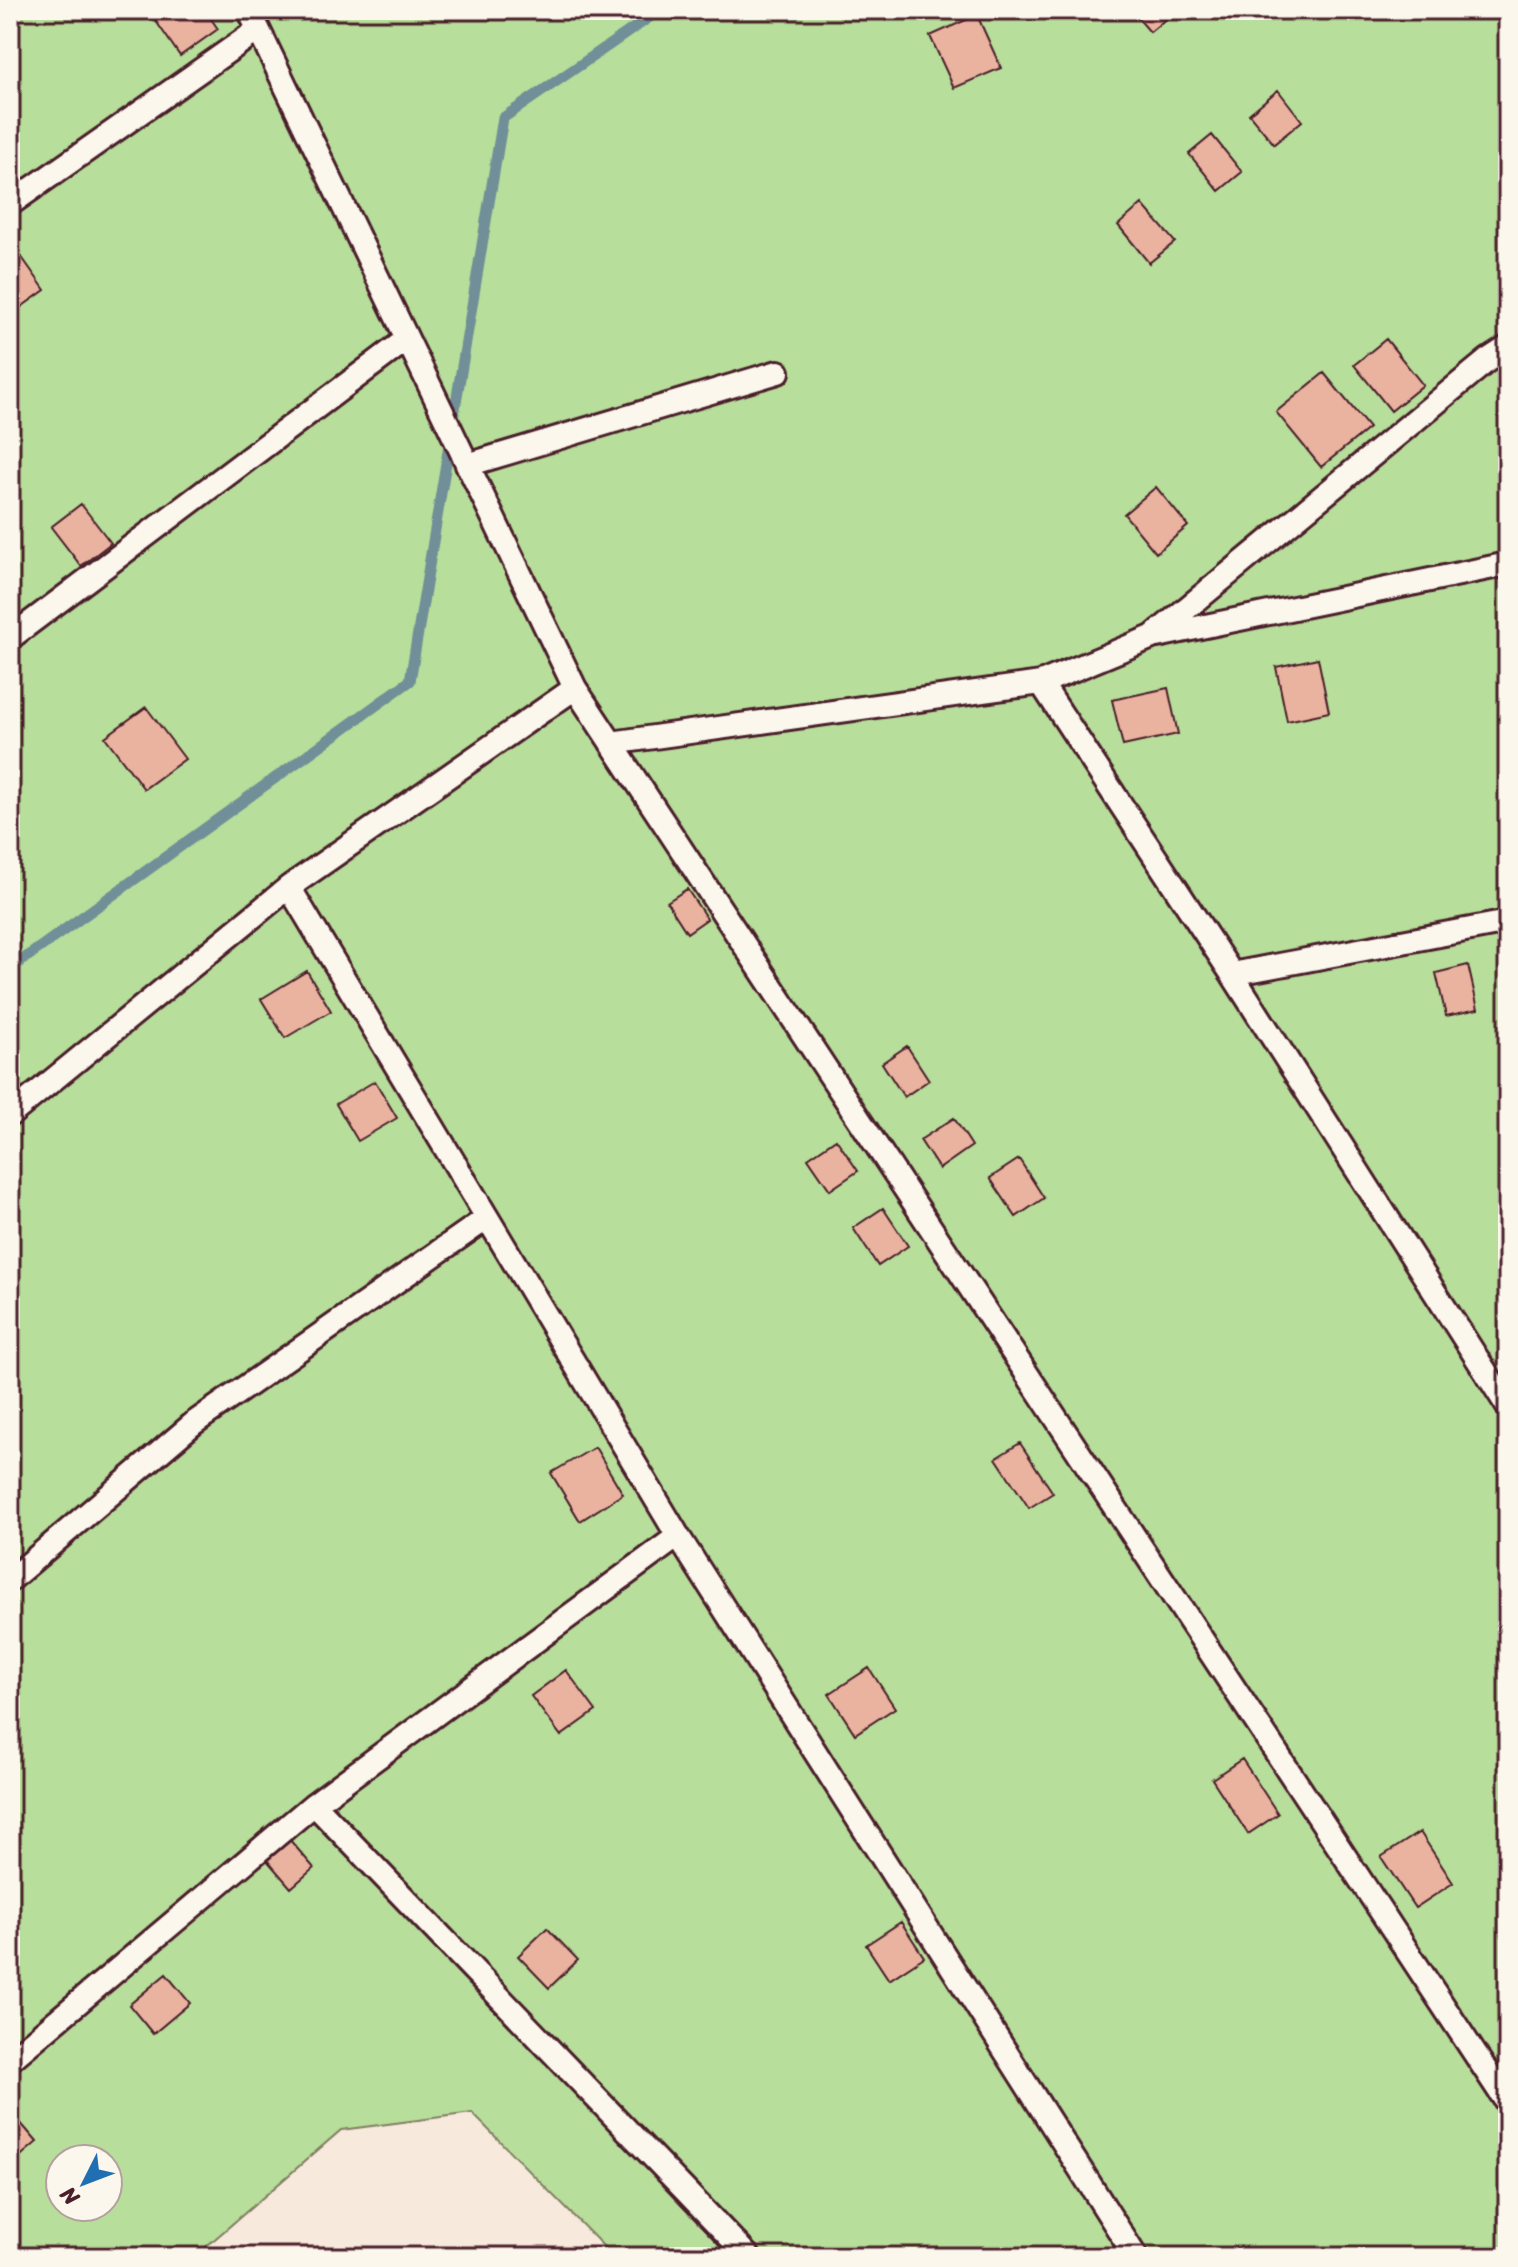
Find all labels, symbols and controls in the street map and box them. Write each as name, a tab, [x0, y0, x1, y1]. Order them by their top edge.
north arrow	[44, 2143, 124, 2223]
text: N	[49, 2177, 90, 2216]

